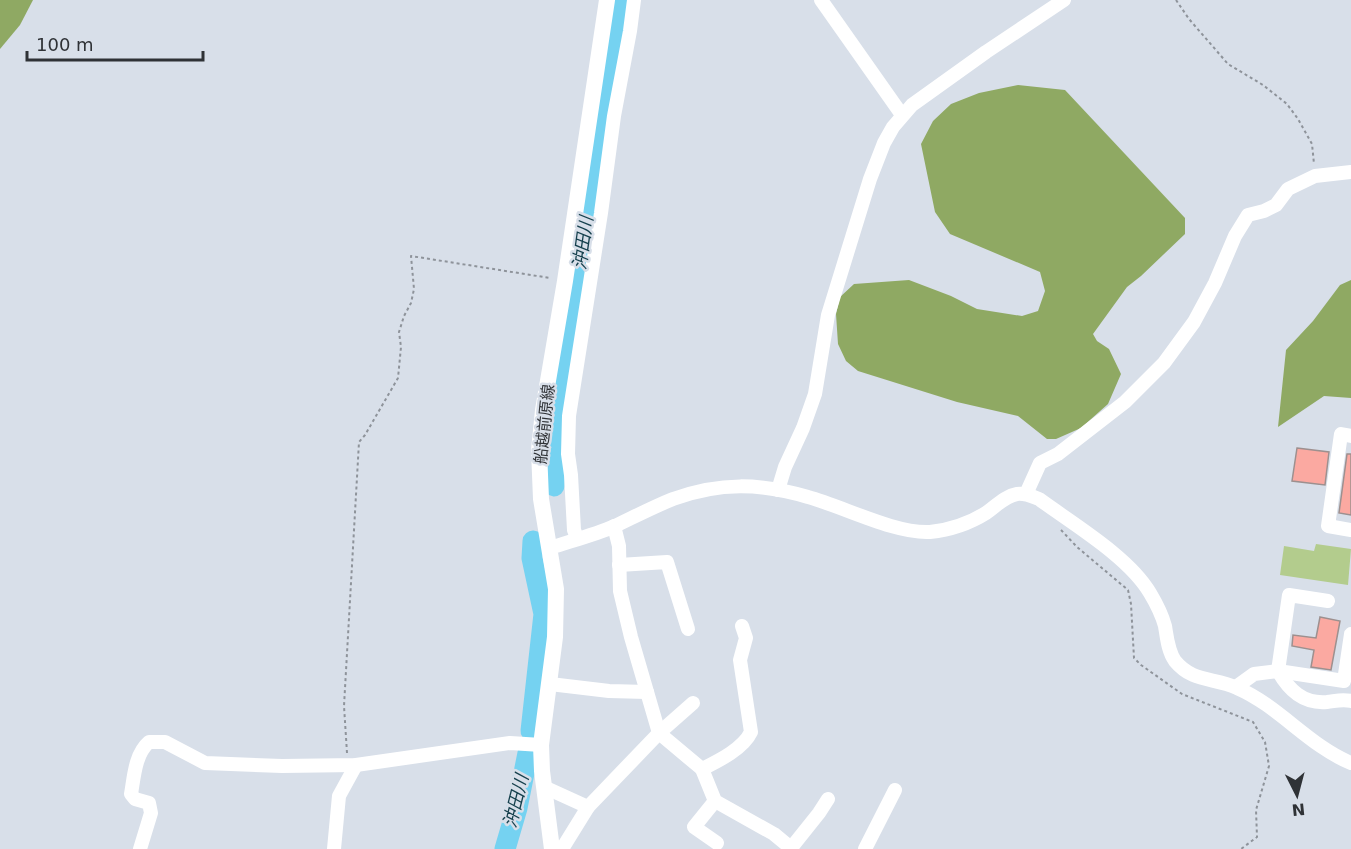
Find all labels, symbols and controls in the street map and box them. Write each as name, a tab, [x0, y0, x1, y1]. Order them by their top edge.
scale bar	[27, 24, 202, 62]
text: 100 m	[36, 34, 94, 55]
water label: 沖田川	[568, 213, 597, 271]
street label: 船越前原線	[531, 383, 558, 465]
north arrow	[1267, 765, 1327, 825]
water label: 沖田川	[499, 770, 533, 830]
text: N	[1291, 799, 1306, 820]

